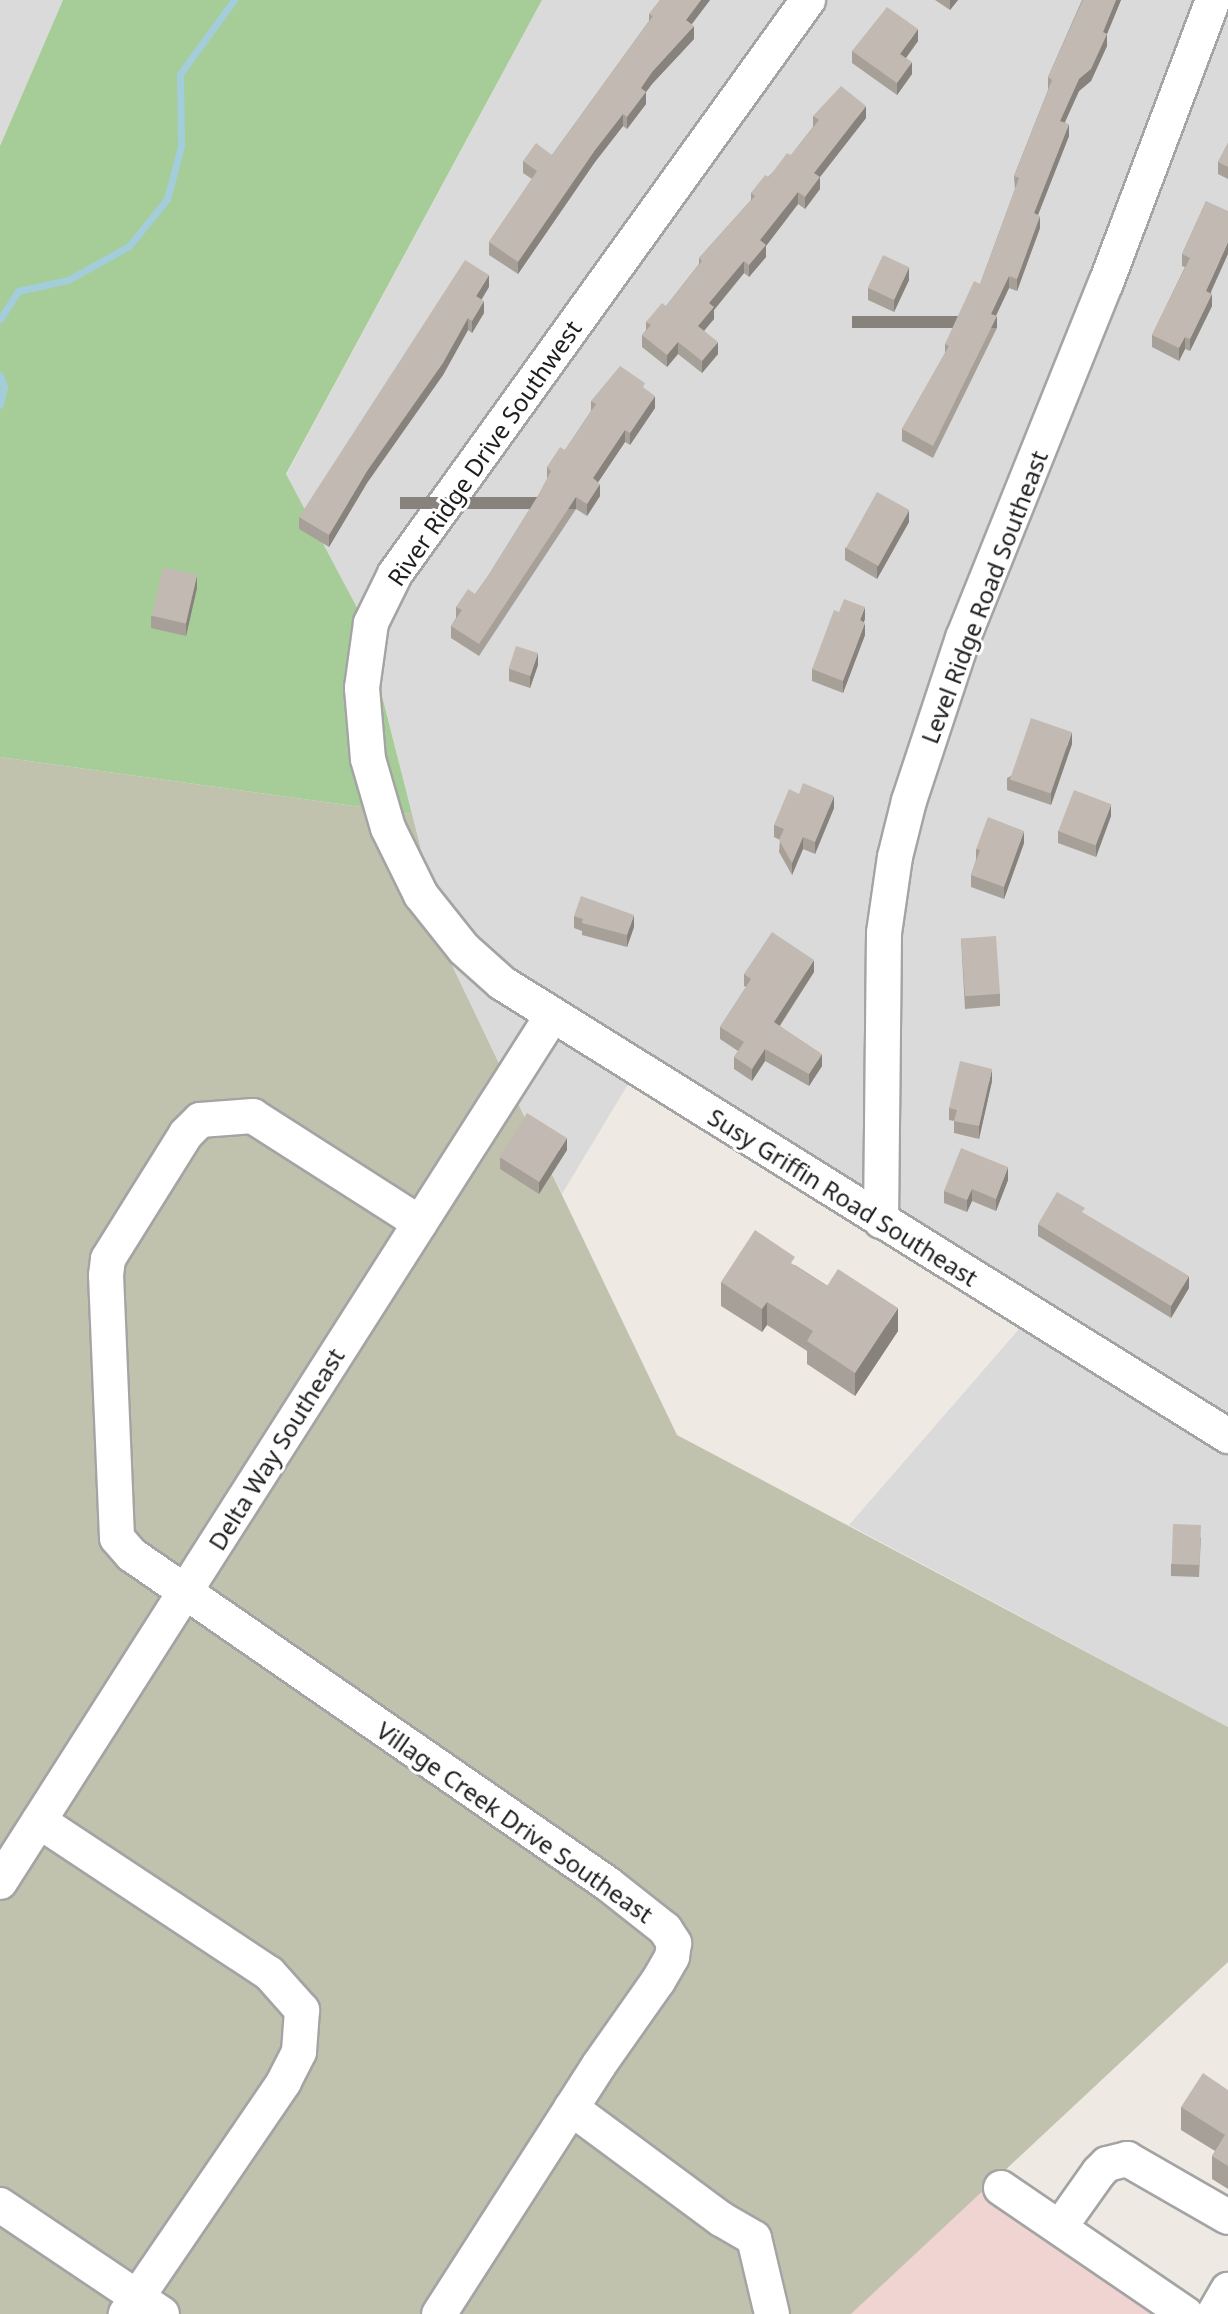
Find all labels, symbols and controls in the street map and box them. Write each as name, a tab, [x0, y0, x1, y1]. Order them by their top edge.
street label: River Ridge Drive Southwest	[381, 315, 587, 591]
street label: Level Ridge Road Southeast	[915, 447, 1053, 747]
street label: Susy Griffin Road Southeast	[703, 1102, 983, 1292]
street label: Delta Way Southeast	[202, 1343, 350, 1555]
street label: Village Creek Drive Southeast	[371, 1715, 659, 1929]

